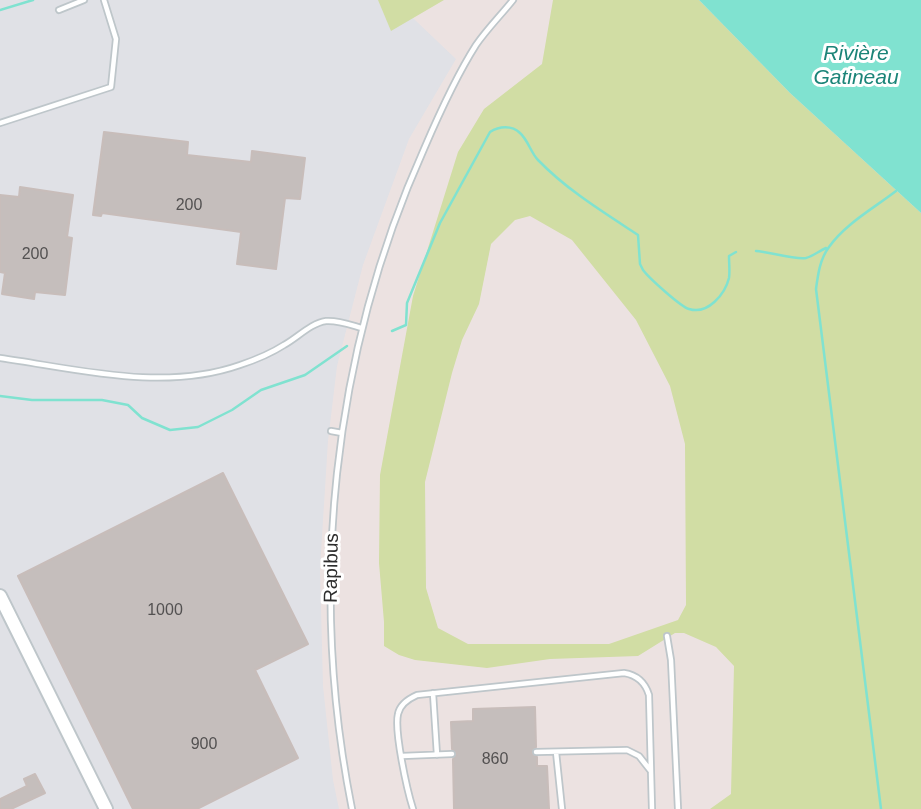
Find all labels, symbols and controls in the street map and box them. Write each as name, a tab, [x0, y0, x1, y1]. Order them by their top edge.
water label: Rivière Gatineau	[813, 41, 899, 91]
house number: 200	[176, 196, 202, 216]
house number: 200	[22, 245, 48, 265]
street label: Rapibus	[320, 533, 344, 603]
house number: 1000	[147, 601, 183, 621]
house number: 900	[191, 735, 217, 755]
house number: 860	[482, 750, 508, 770]

